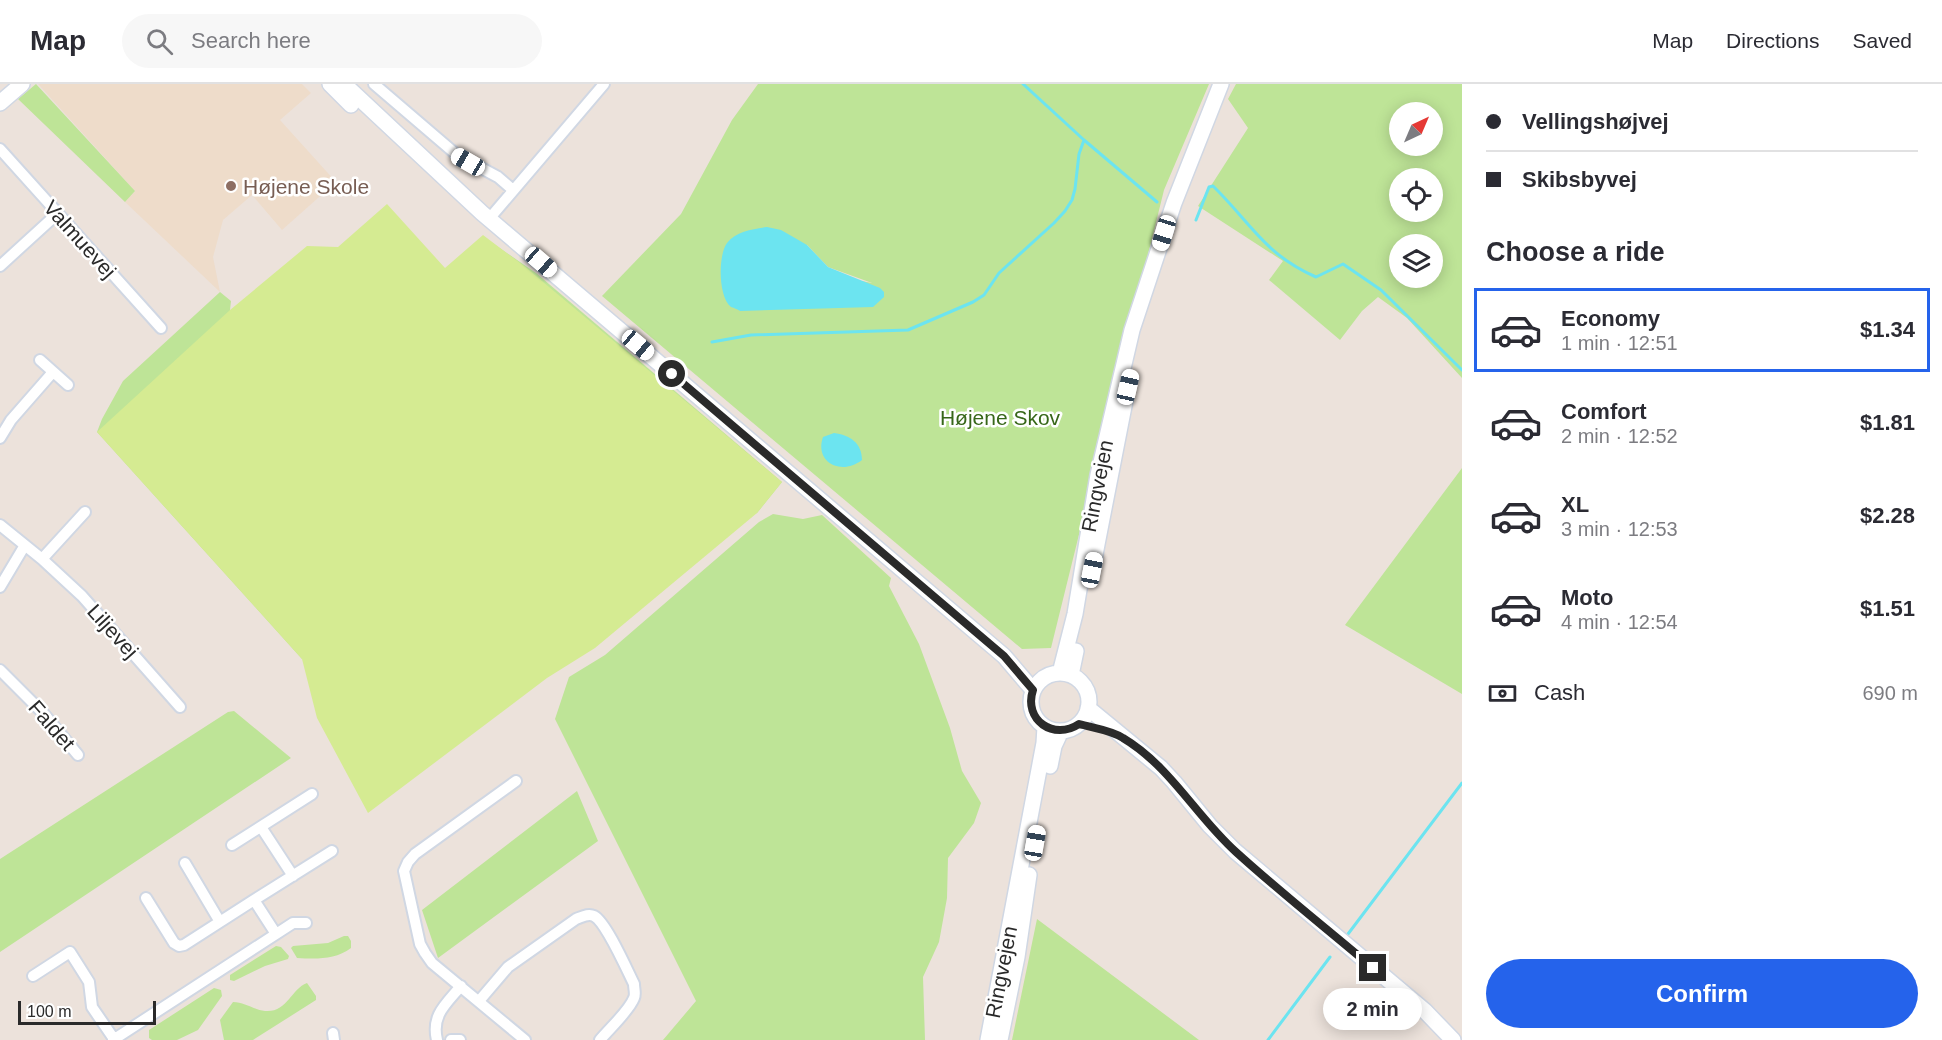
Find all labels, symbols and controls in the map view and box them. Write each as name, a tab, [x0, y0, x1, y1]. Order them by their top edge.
search box	[122, 14, 542, 68]
text: Map	[30, 25, 86, 56]
icon: search	[143, 25, 176, 58]
text: Search here	[191, 28, 311, 53]
text: Map	[1652, 29, 1693, 52]
text: Directions	[1726, 29, 1819, 52]
text: Saved	[1852, 29, 1912, 52]
north arrow	[1389, 102, 1443, 156]
map controls	[1389, 102, 1443, 288]
text: Vellingshøjvej	[1522, 109, 1669, 134]
car	[448, 145, 488, 179]
text: Skibsbyvej	[1522, 167, 1637, 192]
button: locate	[1389, 168, 1443, 222]
place label: Højene Skole	[243, 175, 369, 198]
marker: Højene Skole	[224, 179, 238, 193]
street label: Valmuevej	[39, 195, 121, 283]
car	[1150, 213, 1178, 253]
button: layers	[1389, 234, 1443, 288]
text: Choose a ride	[1486, 237, 1665, 267]
car	[522, 243, 560, 281]
icon: car	[1489, 303, 1543, 357]
text: Economy	[1561, 306, 1660, 331]
text: $1.34	[1860, 317, 1915, 342]
car	[618, 327, 658, 363]
text: 1 min · 12:51	[1561, 332, 1678, 354]
route start	[658, 360, 685, 387]
car	[1115, 367, 1141, 407]
icon: car	[1489, 396, 1543, 450]
text: Comfort	[1561, 399, 1647, 424]
park label: Højene Skov	[940, 406, 1061, 429]
text: $1.81	[1860, 410, 1915, 435]
text: 2 min · 12:52	[1561, 425, 1678, 447]
street label: Ringvejen	[1077, 438, 1117, 534]
icon: car	[1489, 489, 1543, 543]
text: XL	[1561, 492, 1589, 517]
text: $2.28	[1860, 503, 1915, 528]
text: 3 min · 12:53	[1561, 518, 1678, 540]
car	[1080, 551, 1104, 589]
icon: car	[1489, 582, 1543, 636]
text: Moto	[1561, 585, 1614, 610]
text: $1.51	[1860, 596, 1915, 621]
street label: Liljevej	[83, 599, 143, 663]
text: 4 min · 12:54	[1561, 611, 1678, 633]
icon: cash	[1486, 677, 1519, 710]
text: Cash	[1534, 680, 1585, 705]
text: 690 m	[1862, 682, 1918, 704]
street label: Faldet	[24, 695, 80, 755]
car	[1023, 824, 1047, 862]
street label: Ringvejen	[981, 924, 1021, 1020]
route end	[1359, 954, 1386, 981]
button: Confirm	[1486, 959, 1918, 1028]
callout: 2 min	[1324, 989, 1422, 1031]
scale bar	[18, 998, 156, 1026]
text: 2 min	[1346, 998, 1399, 1020]
text: 100 m	[27, 1003, 71, 1020]

